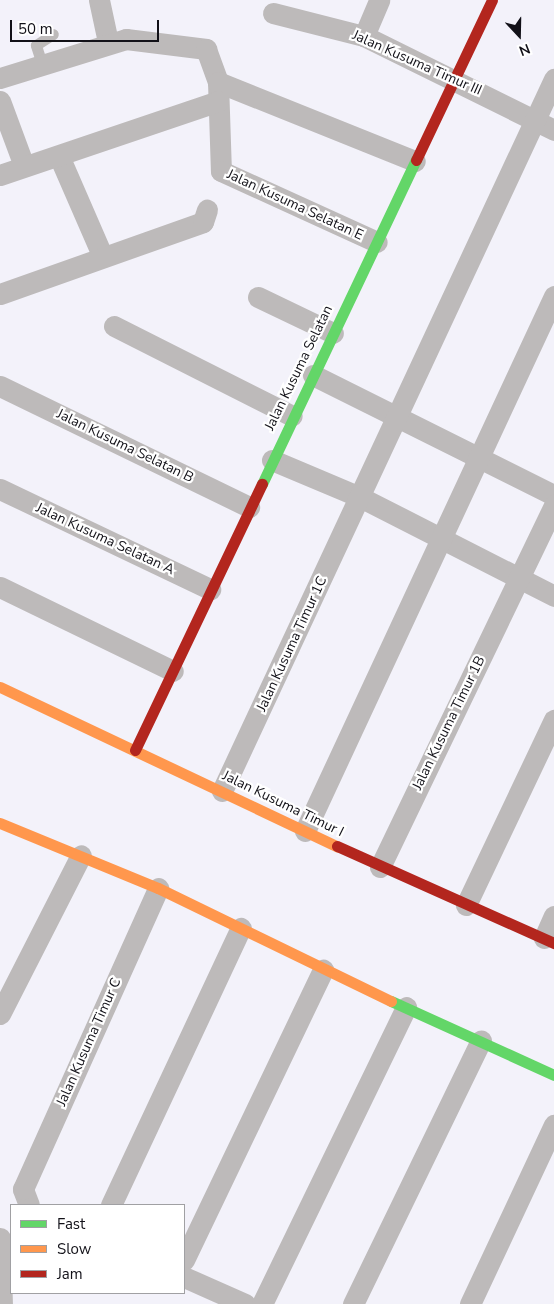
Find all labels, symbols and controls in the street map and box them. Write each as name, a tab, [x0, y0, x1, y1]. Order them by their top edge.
scale bar	[12, 10, 161, 42]
north arrow	[494, 10, 544, 60]
text: 50 m	[18, 19, 53, 39]
street label: Jalan Kusuma Timur III	[350, 27, 484, 99]
text: N	[516, 39, 533, 60]
street label: Jalan Kusuma Selatan E	[224, 166, 366, 244]
street label: Jalan Kusuma Selatan	[261, 303, 337, 433]
street label: Jalan Kusuma Selatan B	[54, 406, 196, 486]
street label: Jalan Kusuma Selatan A	[33, 500, 177, 578]
street label: Jalan Kusuma Timur 1C	[253, 574, 331, 714]
street label: Jalan Kusuma Timur 1B	[409, 653, 489, 793]
street label: Jalan Kusuma Timur I	[220, 767, 346, 841]
street label: Jalan Kusuma Timur C	[53, 975, 125, 1109]
legend	[10, 1204, 185, 1294]
text: Fast	[57, 1214, 85, 1234]
text: Slow	[57, 1239, 91, 1259]
text: Jam	[57, 1264, 83, 1284]

